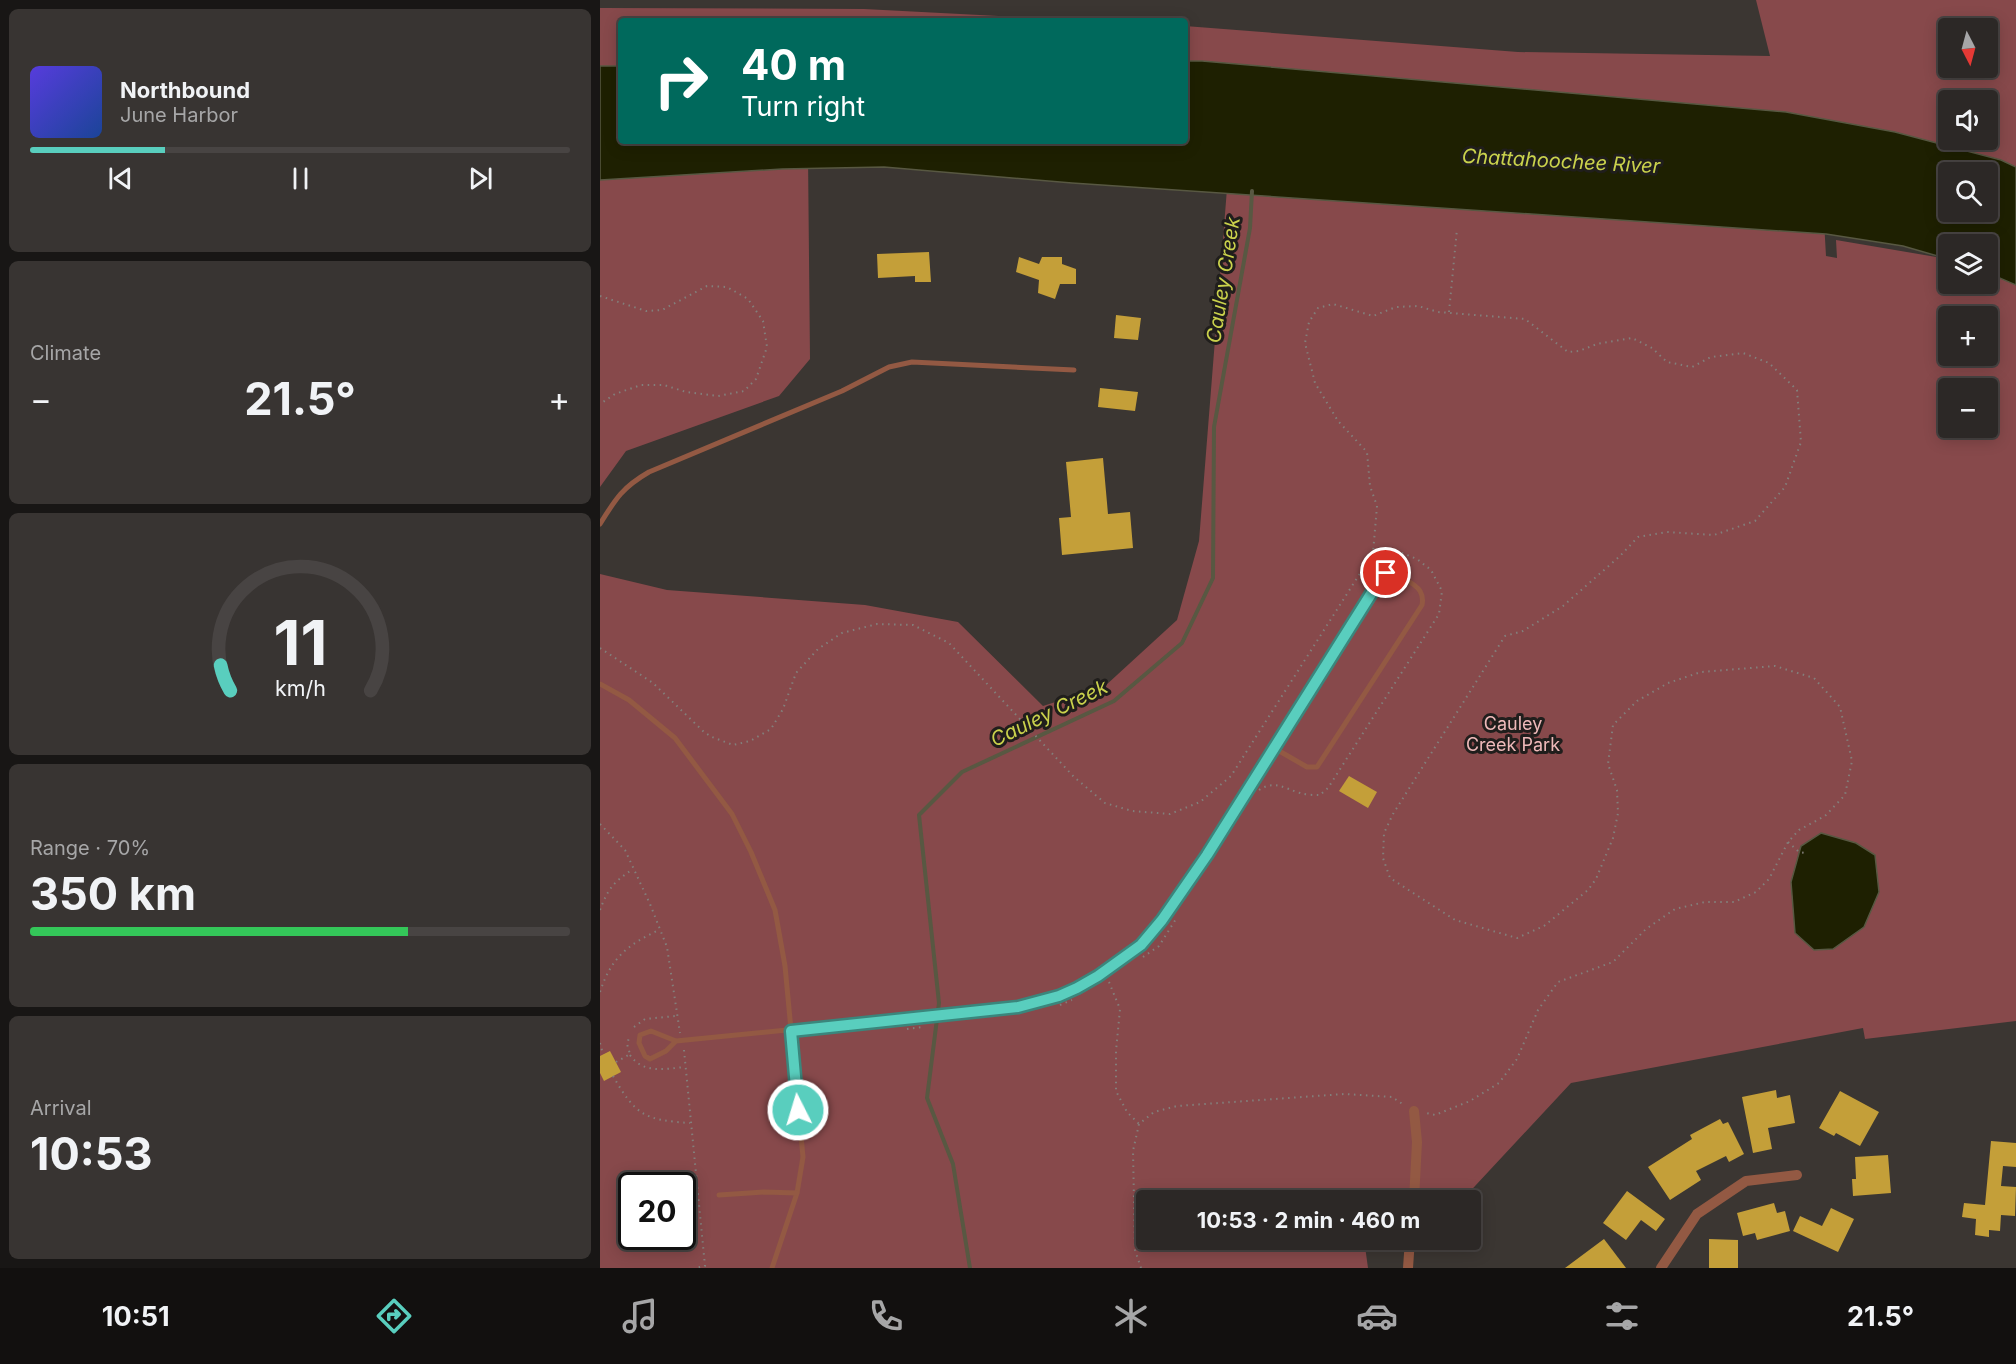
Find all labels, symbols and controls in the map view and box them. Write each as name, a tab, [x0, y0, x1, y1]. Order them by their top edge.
north arrow	[1938, 18, 1998, 78]
map controls	[1938, 18, 1998, 438]
text: 40 m	[741, 39, 846, 90]
icon: right	[642, 42, 720, 120]
text: Northbound	[120, 77, 250, 103]
text: Turn right	[741, 90, 865, 123]
button: sound	[1938, 90, 1998, 150]
text: June Harbor	[120, 103, 238, 127]
water label: Chattahoochee River	[1461, 144, 1661, 178]
icon: previous	[104, 162, 137, 195]
icon: pause	[284, 162, 317, 195]
icon: next	[464, 162, 497, 195]
button: search	[1938, 162, 1998, 222]
water label: Cauley Creek	[1201, 214, 1245, 345]
button: layers	[1938, 234, 1998, 294]
button: +	[1938, 306, 1998, 366]
text: Climate	[30, 341, 101, 365]
text: 21.5°	[244, 371, 356, 426]
button: −	[1938, 378, 1998, 438]
text: −	[30, 379, 52, 419]
text: +	[548, 379, 570, 419]
pin	[1360, 547, 1411, 598]
icon: arrive	[1369, 556, 1402, 589]
text: 11	[273, 605, 327, 680]
water label: Cauley Creek	[986, 674, 1112, 752]
text: km/h	[275, 675, 325, 701]
park label: Cauley Creek Park	[1466, 713, 1560, 755]
text: Range · 70%	[30, 836, 150, 860]
text: 350 km	[30, 866, 196, 921]
position arrow	[766, 1078, 830, 1142]
text: Arrival	[30, 1096, 92, 1120]
text: 10:53	[30, 1126, 153, 1181]
speed limit sign: 20	[618, 1172, 696, 1250]
text: 10:53 · 2 min · 460 m	[1197, 1207, 1420, 1233]
icon: directions	[373, 1295, 415, 1337]
icon: music	[619, 1295, 661, 1337]
icon: phone	[865, 1295, 907, 1337]
icon: climate	[1110, 1295, 1152, 1337]
icon: car	[1356, 1295, 1398, 1337]
icon: filters	[1601, 1295, 1643, 1337]
text: 10:51	[102, 1300, 170, 1333]
text: 21.5°	[1847, 1300, 1914, 1333]

